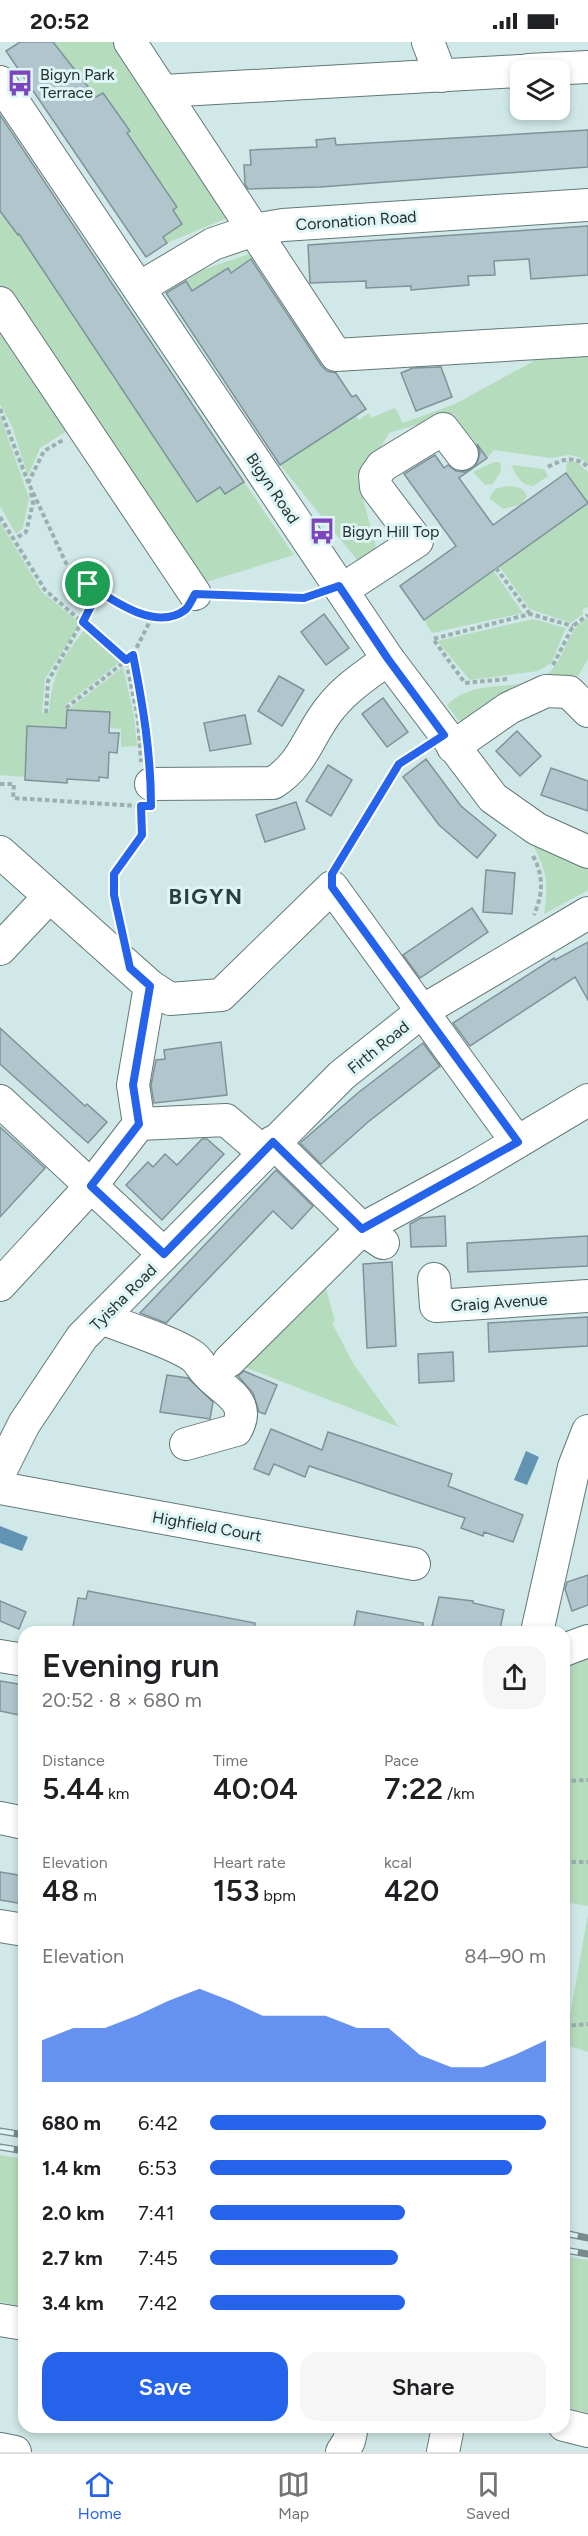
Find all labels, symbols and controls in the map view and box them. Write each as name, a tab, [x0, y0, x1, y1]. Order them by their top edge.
text: 20:52	[30, 8, 89, 35]
map controls	[510, 60, 570, 120]
button: layers	[510, 60, 570, 120]
place label: Bigyn Park Terrace	[40, 65, 115, 102]
bus stop icon: Bigyn Park Terrace	[5, 68, 35, 98]
street label: Coronation Road	[295, 207, 417, 234]
street label: Bigyn Road	[242, 449, 303, 527]
bus stop icon: Bigyn Hill Top	[307, 516, 337, 546]
place label: Bigyn Hill Top	[342, 522, 439, 541]
pin	[62, 558, 113, 609]
icon: arrive	[71, 567, 104, 600]
district label: BIGYN	[169, 883, 243, 910]
street label: Firth Road	[344, 1017, 413, 1078]
street label: Tyisha Road	[86, 1260, 161, 1335]
street label: Graig Avenue	[450, 1290, 548, 1315]
street label: Highfield Court	[151, 1508, 263, 1545]
text: Evening run	[42, 1646, 219, 1685]
button: share	[483, 1646, 546, 1709]
text: 20:52 · 8 × 680 m	[42, 1688, 202, 1712]
text: Distance	[42, 1751, 105, 1770]
text: Time	[213, 1751, 248, 1770]
text: Pace	[384, 1751, 419, 1770]
text: 5.44	[42, 1770, 104, 1807]
text: 40:04	[213, 1770, 298, 1807]
text: 7:22	[384, 1770, 443, 1807]
text: km	[104, 1784, 129, 1803]
text: /km	[443, 1784, 475, 1803]
text: Elevation	[42, 1853, 108, 1872]
text: Heart rate	[213, 1853, 286, 1872]
text: kcal	[384, 1853, 412, 1872]
text: 48	[42, 1872, 79, 1909]
text: 153	[213, 1872, 259, 1909]
text: 420	[384, 1872, 439, 1909]
text: m	[79, 1886, 97, 1905]
text: bpm	[259, 1886, 296, 1905]
text: Elevation	[42, 1944, 124, 1968]
text: 84–90 m	[464, 1944, 546, 1968]
text: 680 m	[42, 2111, 101, 2135]
text: 6:42	[138, 2111, 178, 2135]
text: 1.4 km	[42, 2156, 101, 2180]
text: 6:53	[138, 2156, 177, 2180]
text: 2.0 km	[42, 2201, 104, 2225]
text: 7:41	[138, 2201, 174, 2225]
text: 2.7 km	[42, 2246, 103, 2270]
text: 7:45	[138, 2246, 178, 2270]
text: 3.4 km	[42, 2291, 104, 2315]
text: 7:42	[138, 2291, 177, 2315]
button: Save	[42, 2352, 288, 2421]
button: Share	[300, 2352, 546, 2421]
tab: Home	[78, 2468, 122, 2523]
tab: Map	[277, 2468, 310, 2523]
tab: Saved	[466, 2468, 510, 2523]

